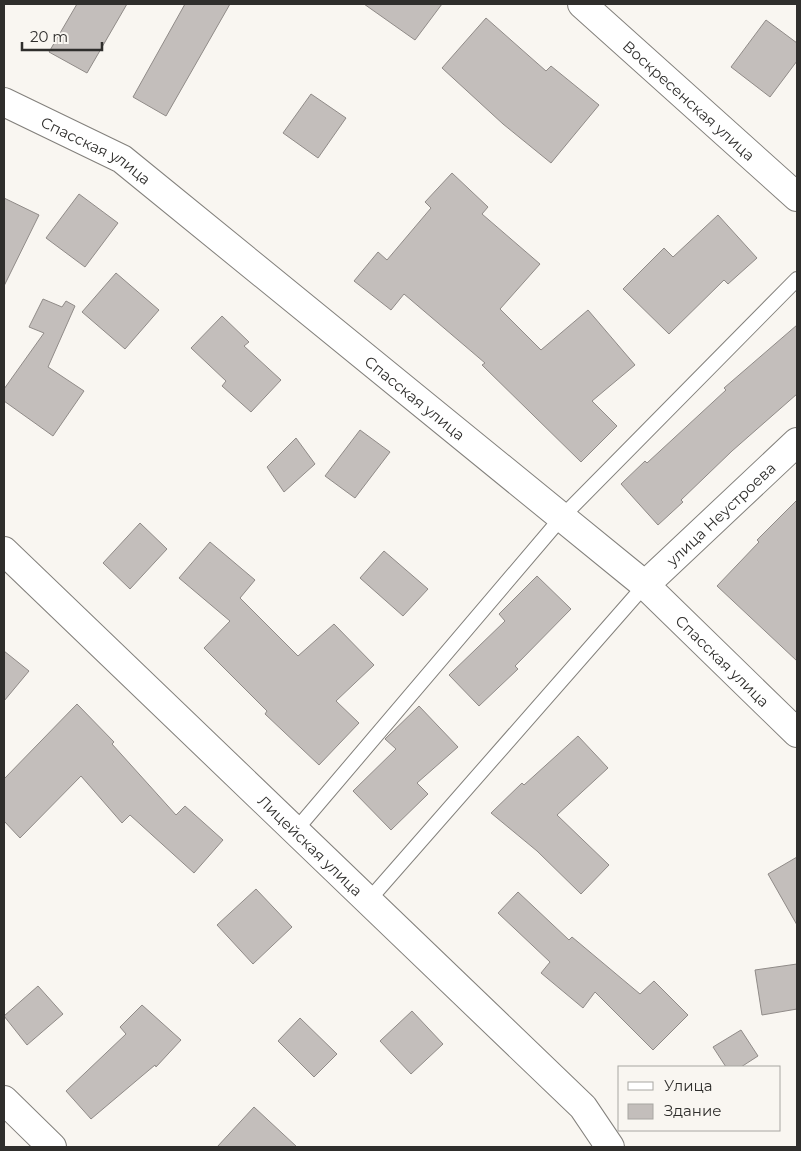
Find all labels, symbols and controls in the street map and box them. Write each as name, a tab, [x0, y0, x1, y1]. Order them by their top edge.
scale bar	[22, 20, 102, 52]
text: 20 m	[30, 27, 68, 46]
street label: Воскресенская улица	[619, 36, 759, 164]
street label: Спасская улица	[38, 112, 155, 188]
street label: Спасская улица	[361, 351, 469, 444]
street label: улица Неустроева	[662, 458, 779, 570]
street label: Спасская улица	[672, 611, 774, 711]
street label: Лицейская улица	[254, 791, 367, 900]
legend	[618, 1066, 781, 1131]
text: Улица	[664, 1076, 712, 1095]
text: Здание	[664, 1101, 722, 1120]

